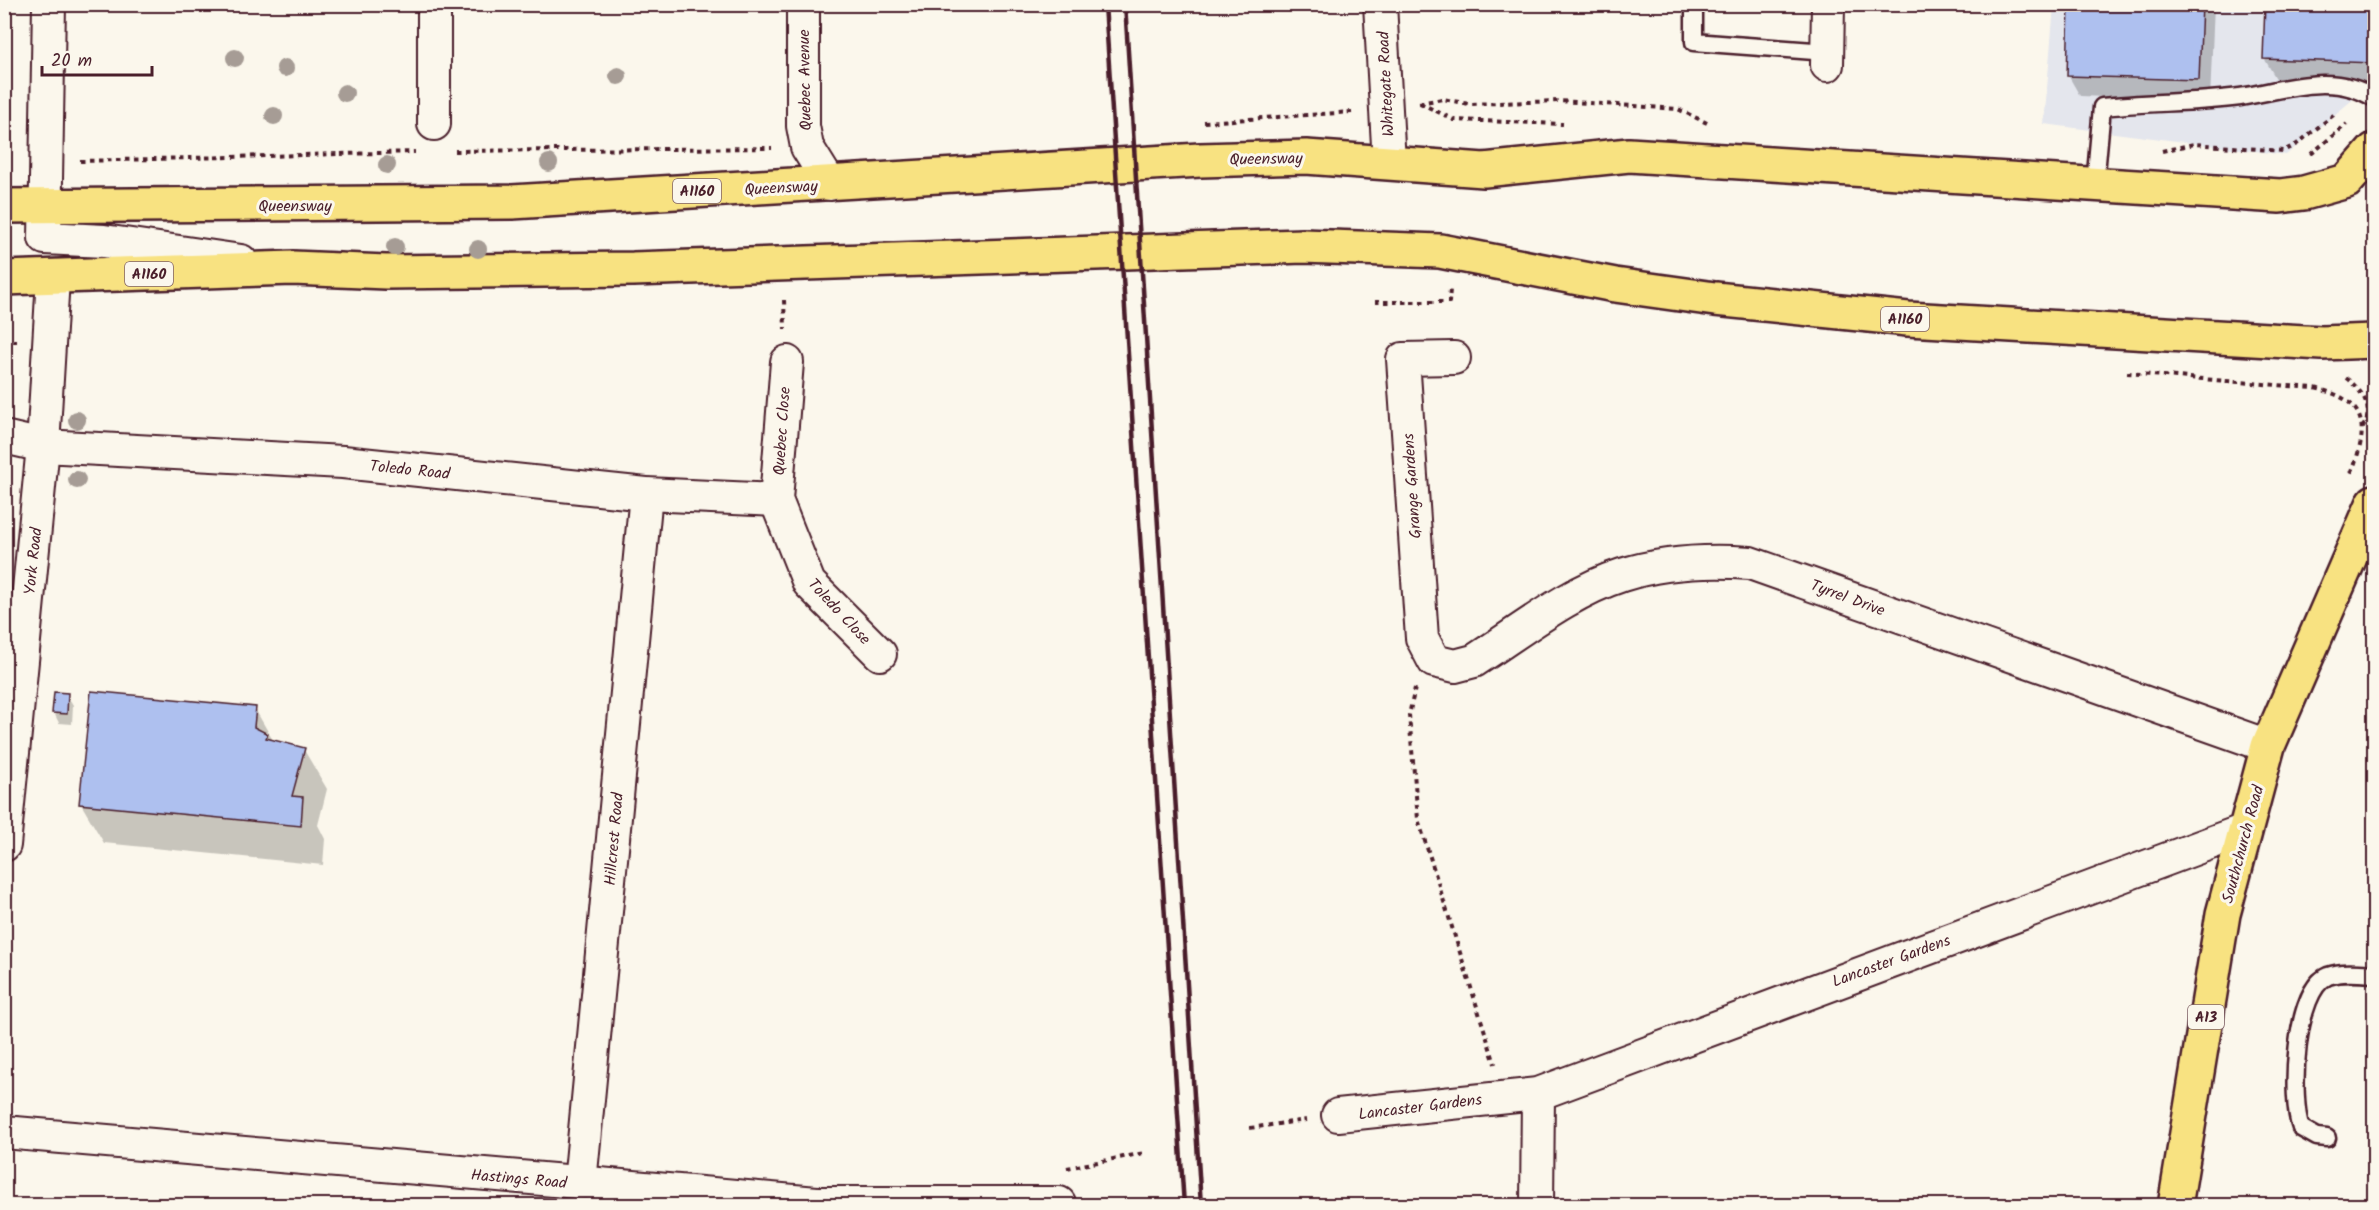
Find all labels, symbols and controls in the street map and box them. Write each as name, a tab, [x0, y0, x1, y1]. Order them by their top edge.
street label: Quebec Avenue	[792, 29, 819, 131]
street label: Whitegate Road	[1371, 30, 1402, 137]
scale bar	[42, 39, 152, 77]
text: 20 m	[51, 47, 92, 76]
street label: Queensway	[1229, 146, 1303, 173]
street label: Queensway	[744, 174, 819, 203]
road number: A1160	[673, 179, 721, 203]
street label: Queensway	[258, 194, 332, 219]
road number: A1160	[125, 262, 173, 286]
road number: A1160	[1881, 307, 1929, 331]
street label: Quebec Close	[767, 386, 798, 476]
street label: Grange Gardens	[1396, 432, 1429, 539]
street label: Toledo Road	[368, 454, 452, 487]
street label: York Road	[18, 525, 50, 596]
street label: Toledo Close	[801, 573, 876, 651]
street label: Tyrrel Drive	[1807, 573, 1888, 623]
street label: Southchurch Road	[2216, 782, 2271, 906]
street label: Hillcrest Road	[598, 790, 631, 887]
street label: Lancaster Gardens	[1829, 928, 1954, 994]
road number: A13	[2188, 1005, 2224, 1029]
street label: Lancaster Gardens	[1357, 1087, 1484, 1127]
street label: Hastings Road	[470, 1163, 569, 1196]

